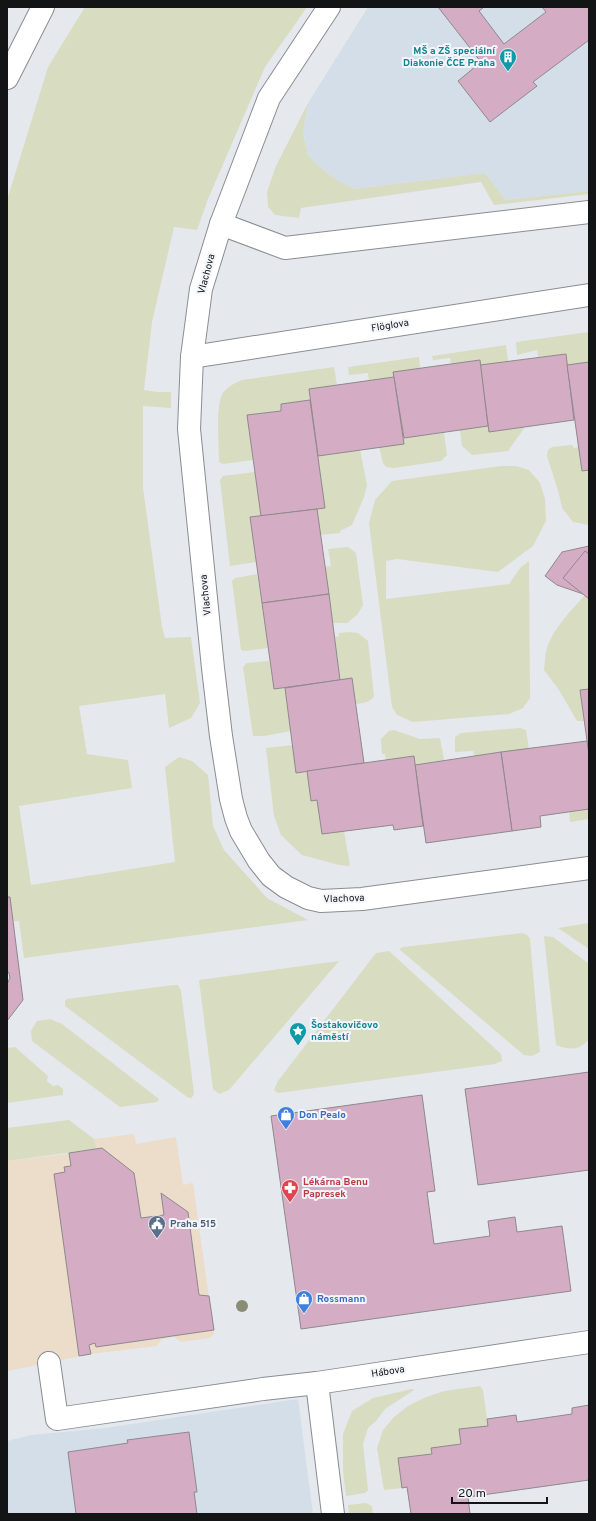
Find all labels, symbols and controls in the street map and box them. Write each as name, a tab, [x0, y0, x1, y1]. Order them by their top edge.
place label: MŠ a ZŠ speciální Diakonie ČCE Praha	[403, 45, 496, 70]
building icon: MŠ a ZŠ speciální Diakonie ČCE Praha	[498, 47, 518, 72]
street label: Vlachova	[195, 252, 219, 296]
street label: Flöglova	[370, 317, 410, 335]
street label: Vlachova	[197, 574, 215, 616]
street label: Vlachova	[323, 892, 365, 906]
place label: Šostakovičovo náměstí	[311, 1019, 378, 1044]
place icon: Šostakovičovo náměstí	[288, 1021, 308, 1046]
shop icon: Don Pealo	[276, 1105, 296, 1130]
place label: Don Pealo	[299, 1109, 346, 1122]
place label: Lékárna Benu Papresek	[303, 1176, 368, 1201]
pharmacy icon: Lékárna Benu Papresek	[280, 1178, 300, 1203]
public building icon: Praha 515	[147, 1214, 167, 1239]
place label: Praha 515	[170, 1218, 216, 1231]
shop icon: Rossmann	[294, 1289, 314, 1314]
place label: Rossmann	[317, 1293, 365, 1306]
street label: Hábova	[370, 1363, 406, 1381]
scale bar	[452, 1479, 547, 1505]
text: 20 m	[458, 1486, 486, 1502]

